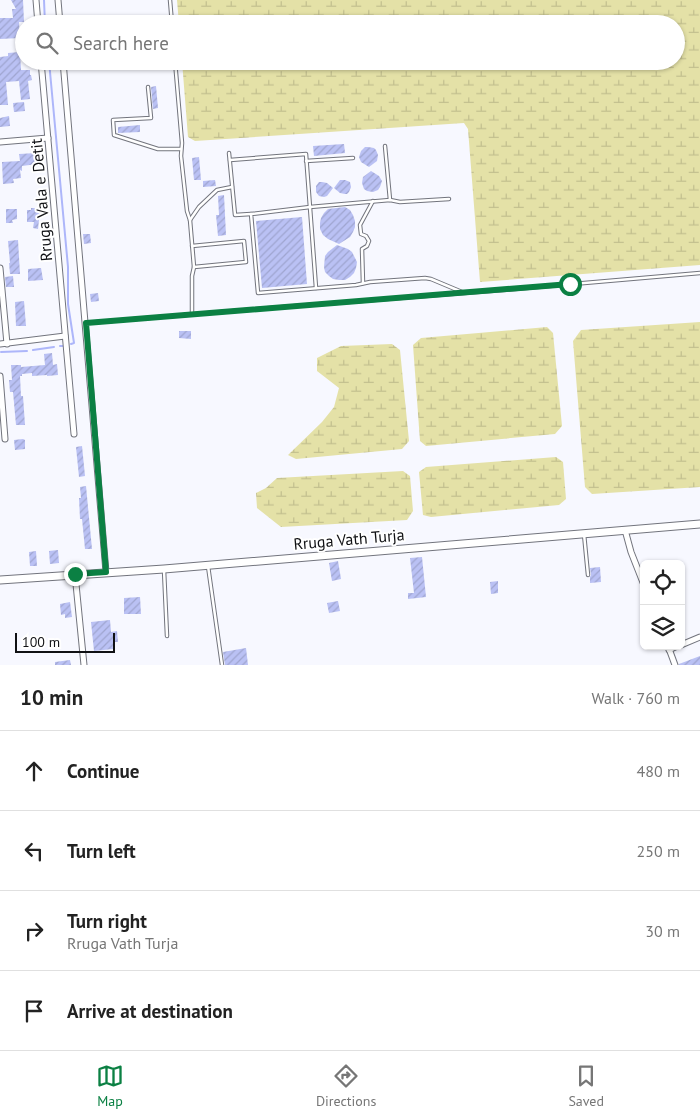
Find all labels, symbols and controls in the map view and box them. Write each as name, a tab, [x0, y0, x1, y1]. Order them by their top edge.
search box	[15, 15, 685, 70]
icon: search	[33, 29, 61, 57]
text: Search here	[73, 31, 169, 55]
street label: Rruga Vala e Detit	[26, 137, 56, 262]
route start	[559, 273, 582, 296]
street label: Rruga Vath Turja	[293, 524, 405, 554]
map controls	[640, 560, 685, 650]
button: locate	[640, 560, 685, 605]
route end	[64, 563, 87, 586]
button: layers	[640, 605, 685, 650]
scale bar	[15, 630, 115, 653]
text: 100 m	[22, 633, 60, 651]
text: 10 min	[20, 684, 83, 711]
text: Walk · 760 m	[591, 688, 680, 708]
icon: ahead	[20, 757, 48, 785]
text: Continue	[67, 759, 139, 783]
text: 480 m	[637, 761, 680, 781]
icon: left	[20, 837, 48, 865]
text: Turn left	[67, 839, 136, 863]
text: 250 m	[637, 841, 680, 861]
text: Turn right	[67, 909, 147, 933]
icon: right	[20, 917, 48, 945]
text: 30 m	[645, 921, 680, 941]
text: Rruga Vath Turja	[67, 933, 178, 953]
icon: arrive	[20, 997, 48, 1025]
text: Arrive at destination	[67, 999, 233, 1023]
tab: Map	[96, 1062, 124, 1110]
tab: Directions	[316, 1062, 376, 1110]
tab: Saved	[568, 1062, 604, 1110]

